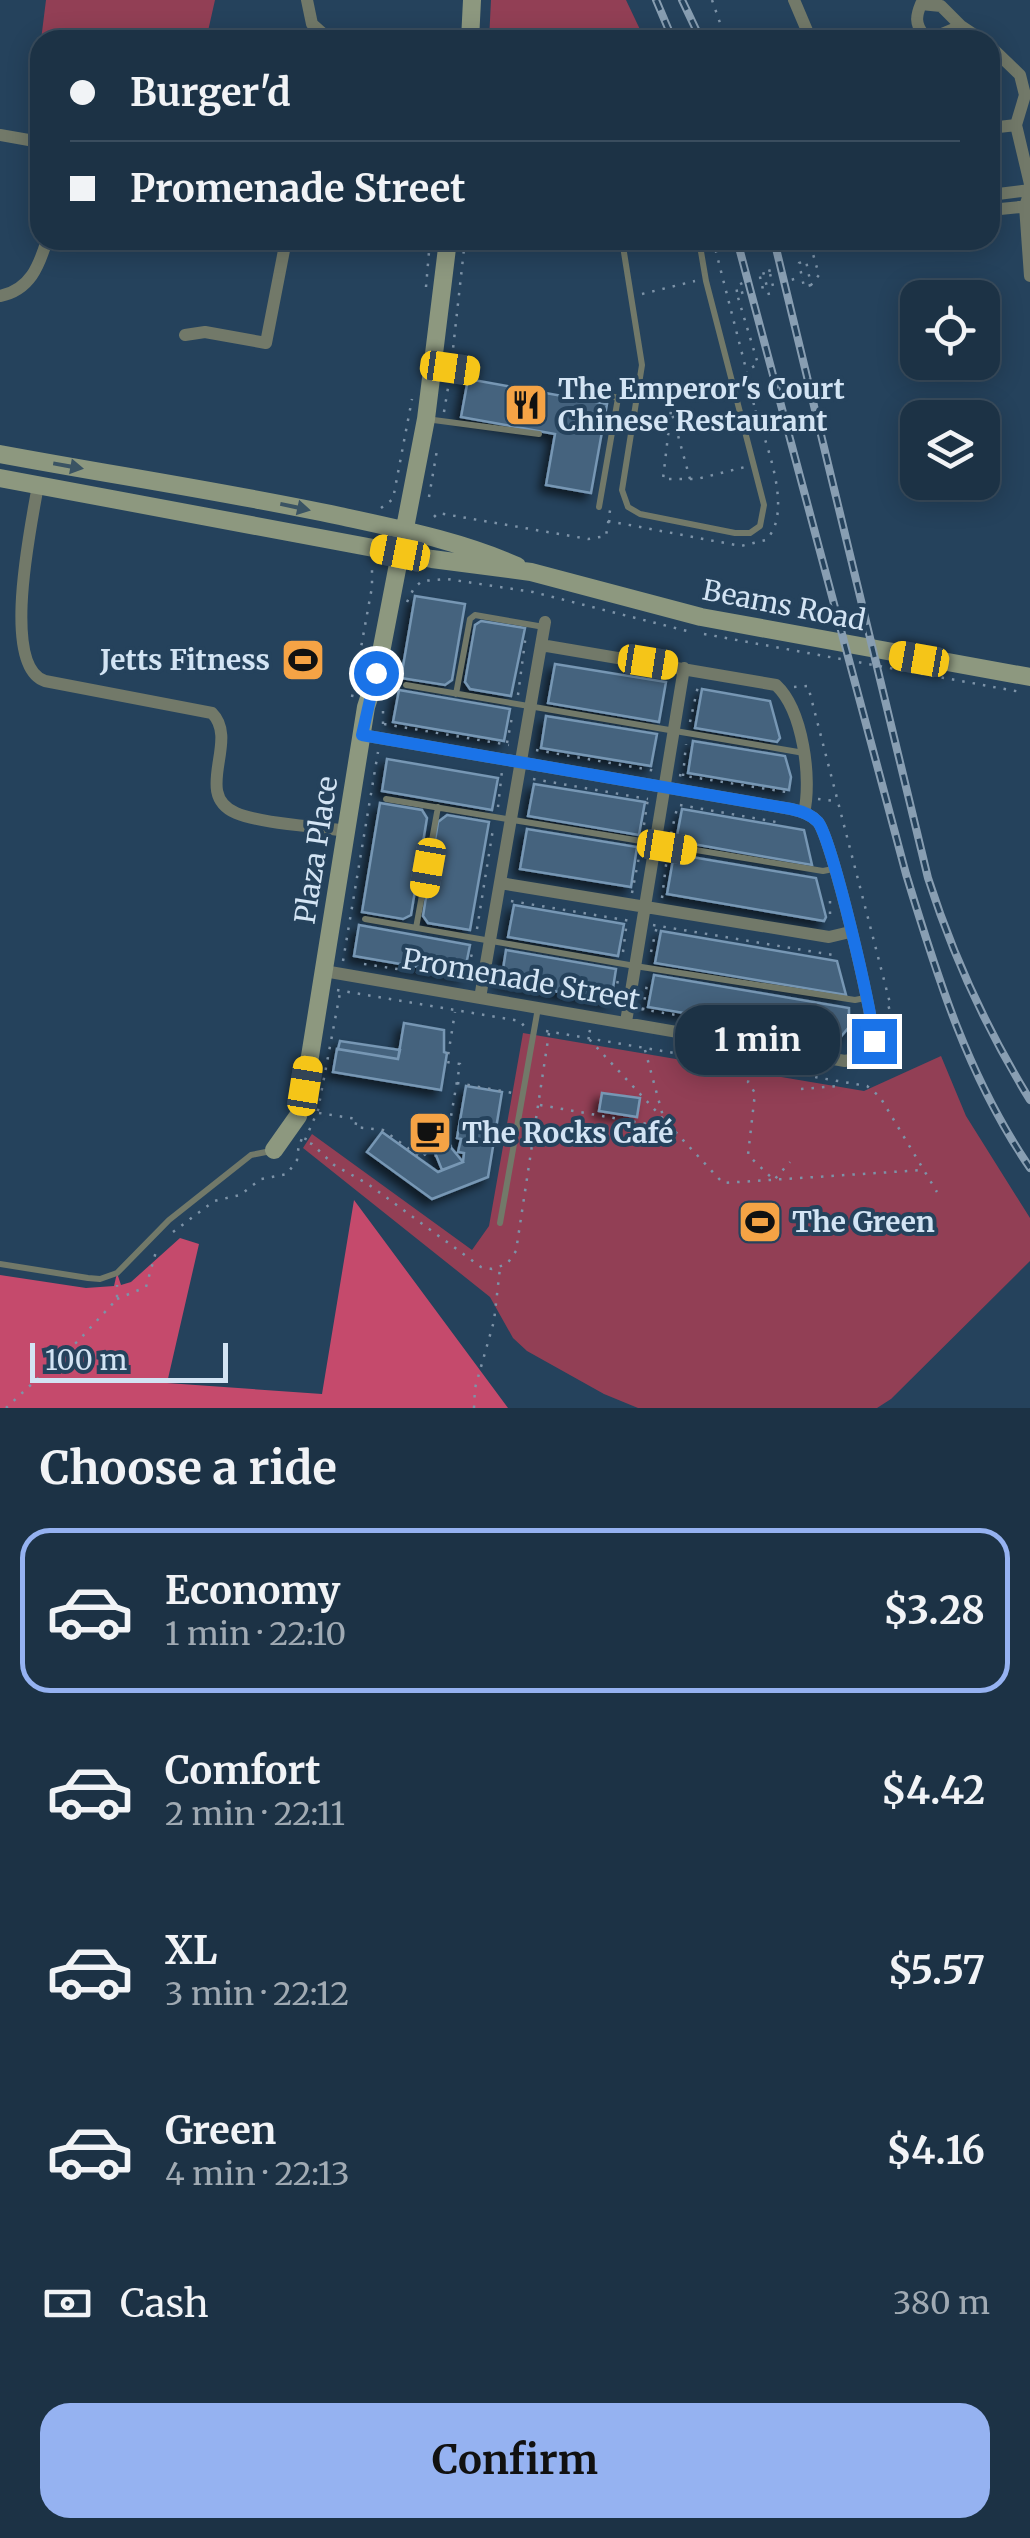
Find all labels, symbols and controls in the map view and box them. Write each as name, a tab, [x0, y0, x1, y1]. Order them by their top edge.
text: Burger'd	[130, 69, 291, 116]
text: Promenade Street	[130, 165, 465, 212]
map controls	[900, 280, 1000, 500]
button: locate	[900, 280, 1000, 380]
car	[418, 349, 482, 387]
place label: The Emperor's Court Chinese Restaurant	[558, 371, 845, 439]
restaurant icon: The Emperor's Court Chinese Restaurant	[503, 382, 549, 428]
button: layers	[900, 400, 1000, 500]
one-way arrow	[53, 459, 84, 474]
one-way arrow	[280, 499, 311, 515]
car	[368, 533, 432, 573]
street label: Beams Road	[699, 572, 869, 638]
sports icon: Jetts Fitness	[280, 637, 326, 683]
car	[887, 639, 951, 679]
place label: Jetts Fitness	[99, 642, 270, 678]
car	[616, 642, 680, 682]
route start	[354, 651, 399, 696]
street label: Plaza Place	[287, 774, 345, 926]
car	[635, 827, 699, 867]
car	[408, 836, 448, 900]
street label: Promenade Street	[399, 940, 643, 1018]
callout: 1 min	[674, 1006, 839, 1076]
route end	[852, 1019, 897, 1064]
text: 1 min	[714, 1020, 801, 1060]
car	[285, 1054, 325, 1118]
cafe icon: The Rocks Café	[407, 1110, 453, 1156]
place label: The Rocks Café	[462, 1115, 673, 1151]
sports icon: The Green	[737, 1199, 783, 1245]
place label: The Green	[792, 1204, 935, 1240]
scale bar	[30, 1338, 228, 1382]
text: 100 m	[45, 1342, 127, 1378]
text: Choose a ride	[40, 1440, 337, 1496]
icon: car	[45, 1566, 135, 1656]
text: Economy	[165, 1567, 340, 1614]
text: $3.28	[883, 1587, 985, 1634]
text: 1 min · 22:10	[165, 1614, 346, 1654]
icon: car	[45, 1746, 135, 1836]
text: Comfort	[165, 1747, 321, 1794]
text: $4.42	[881, 1767, 985, 1814]
text: 2 min · 22:11	[165, 1794, 345, 1834]
icon: car	[45, 1926, 135, 2016]
text: XL	[165, 1927, 217, 1974]
text: $5.57	[888, 1947, 985, 1994]
text: 3 min · 22:12	[165, 1974, 349, 2014]
icon: car	[45, 2106, 135, 2196]
text: Green	[165, 2107, 276, 2154]
text: $4.16	[886, 2127, 985, 2174]
text: 4 min · 22:13	[165, 2154, 350, 2194]
icon: cash	[40, 2276, 95, 2331]
text: Cash	[120, 2280, 209, 2327]
text: 380 m	[893, 2283, 990, 2323]
button: Confirm	[40, 2403, 990, 2518]

